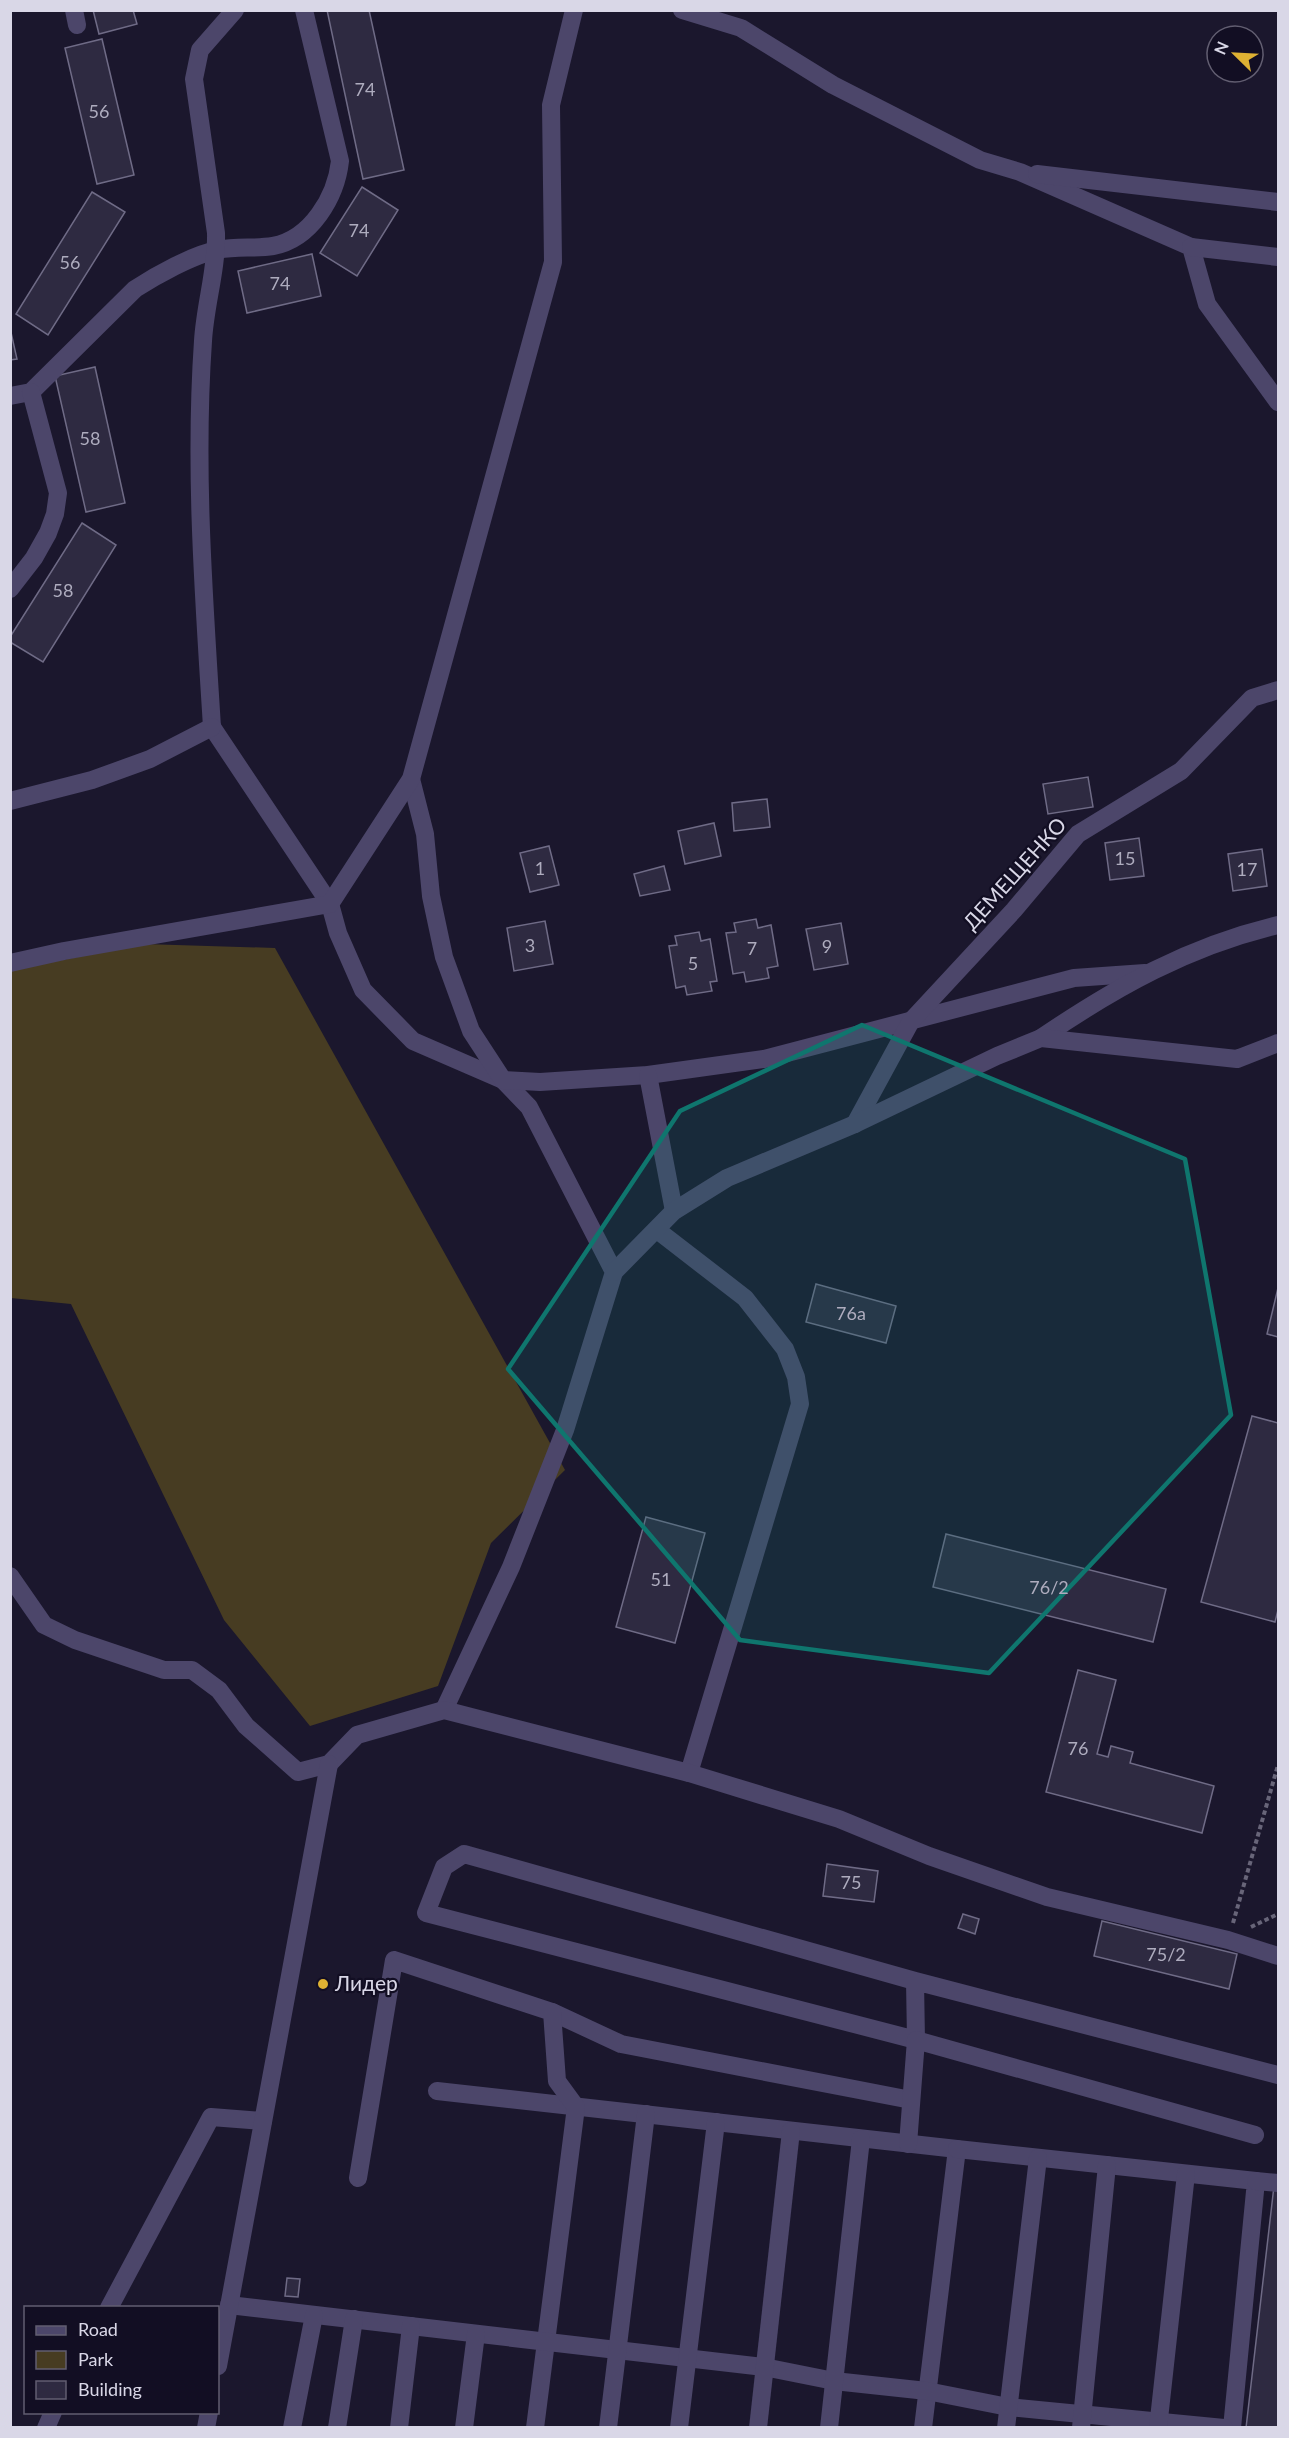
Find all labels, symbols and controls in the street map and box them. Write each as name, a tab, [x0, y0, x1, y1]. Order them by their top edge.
north arrow	[1205, 24, 1265, 84]
text: N	[1210, 38, 1232, 57]
house number: 74	[355, 78, 375, 100]
house number: 56	[89, 100, 109, 122]
house number: 74	[349, 219, 369, 241]
house number: 56	[60, 251, 80, 273]
house number: 74	[270, 272, 290, 294]
house number: 58	[80, 427, 100, 449]
house number: 58	[53, 579, 73, 601]
street label: ДЕМЕЩЕНКО	[957, 812, 1071, 934]
house number: 15	[1115, 847, 1135, 869]
house number: 1	[535, 857, 545, 879]
house number: 17	[1237, 858, 1257, 880]
house number: 3	[525, 934, 535, 956]
house number: 9	[822, 935, 832, 957]
house number: 7	[747, 937, 757, 959]
house number: 5	[688, 952, 698, 974]
house number: 76а	[836, 1302, 866, 1324]
house number: 51	[651, 1568, 671, 1590]
house number: 76/2	[1029, 1576, 1069, 1598]
house number: 76	[1068, 1737, 1088, 1759]
house number: 75	[841, 1871, 861, 1893]
house number: 75/2	[1146, 1943, 1186, 1965]
place label: Лидер	[334, 1970, 398, 1995]
marker: Лидер	[316, 1977, 330, 1991]
legend	[24, 2306, 219, 2414]
text: Road	[78, 2318, 118, 2340]
text: Park	[78, 2348, 114, 2370]
text: Building	[78, 2378, 142, 2400]

